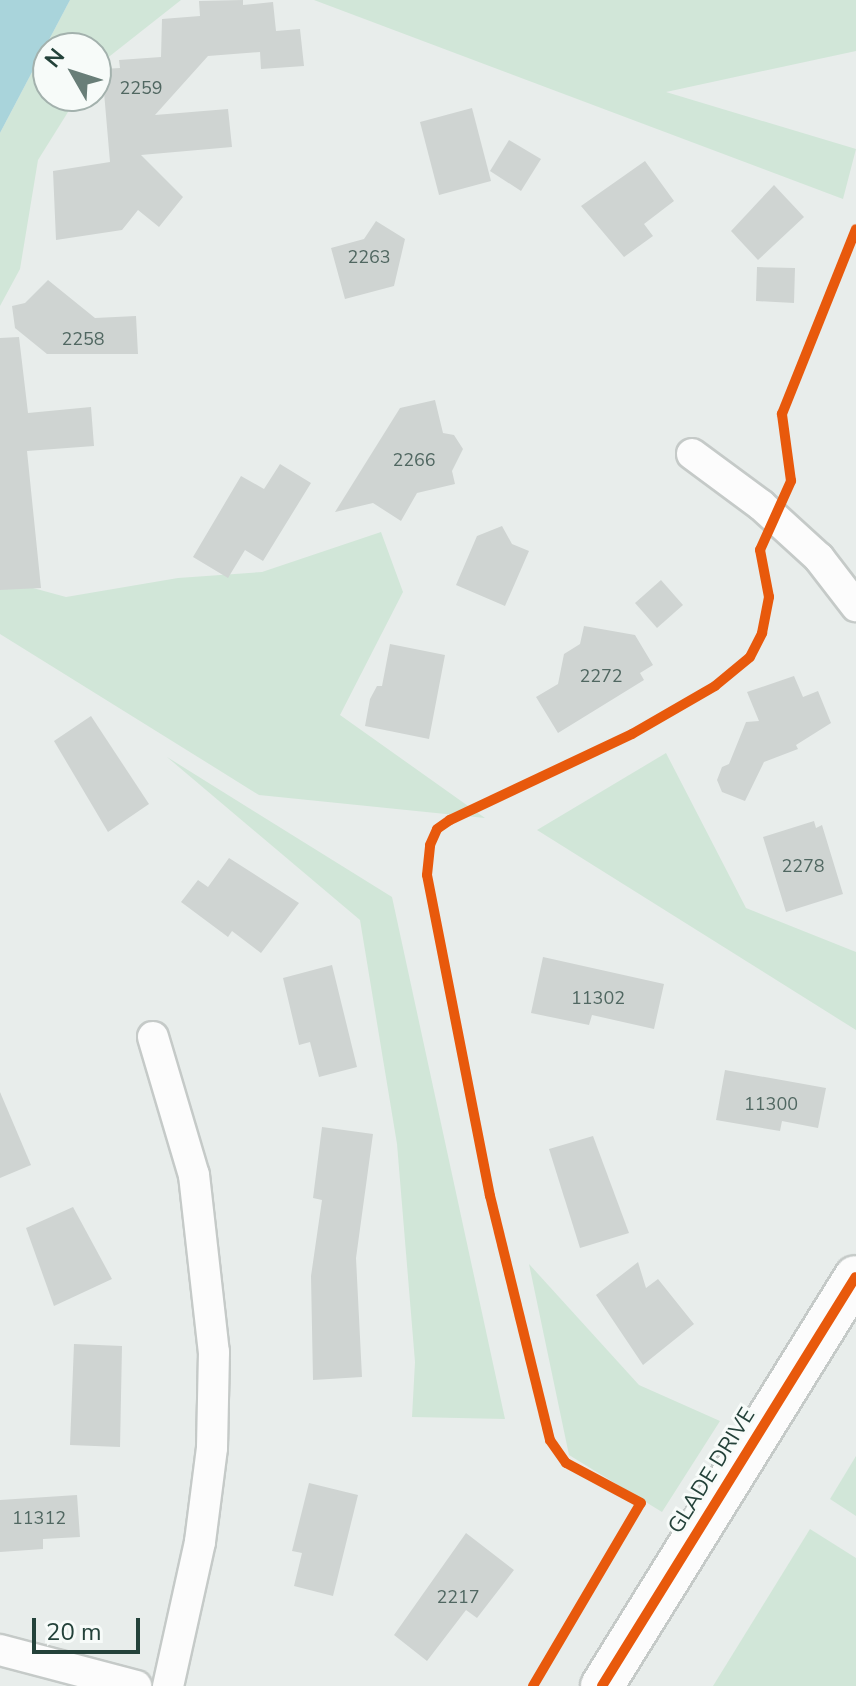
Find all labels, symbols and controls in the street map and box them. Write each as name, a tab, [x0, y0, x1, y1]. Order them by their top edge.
north arrow	[32, 32, 112, 112]
text: N	[38, 42, 72, 74]
house number: 2259	[119, 77, 163, 99]
house number: 2263	[347, 246, 391, 268]
house number: 2258	[61, 328, 105, 350]
house number: 2266	[392, 449, 436, 471]
house number: 2272	[579, 665, 623, 687]
house number: 2278	[781, 855, 825, 877]
house number: 11302	[571, 987, 625, 1009]
house number: 11300	[744, 1093, 798, 1115]
street label: GLADE DRIVE	[663, 1403, 761, 1539]
house number: 11312	[12, 1507, 66, 1529]
house number: 2217	[436, 1586, 480, 1608]
scale bar	[36, 1602, 144, 1652]
text: 20 m	[46, 1616, 102, 1648]

